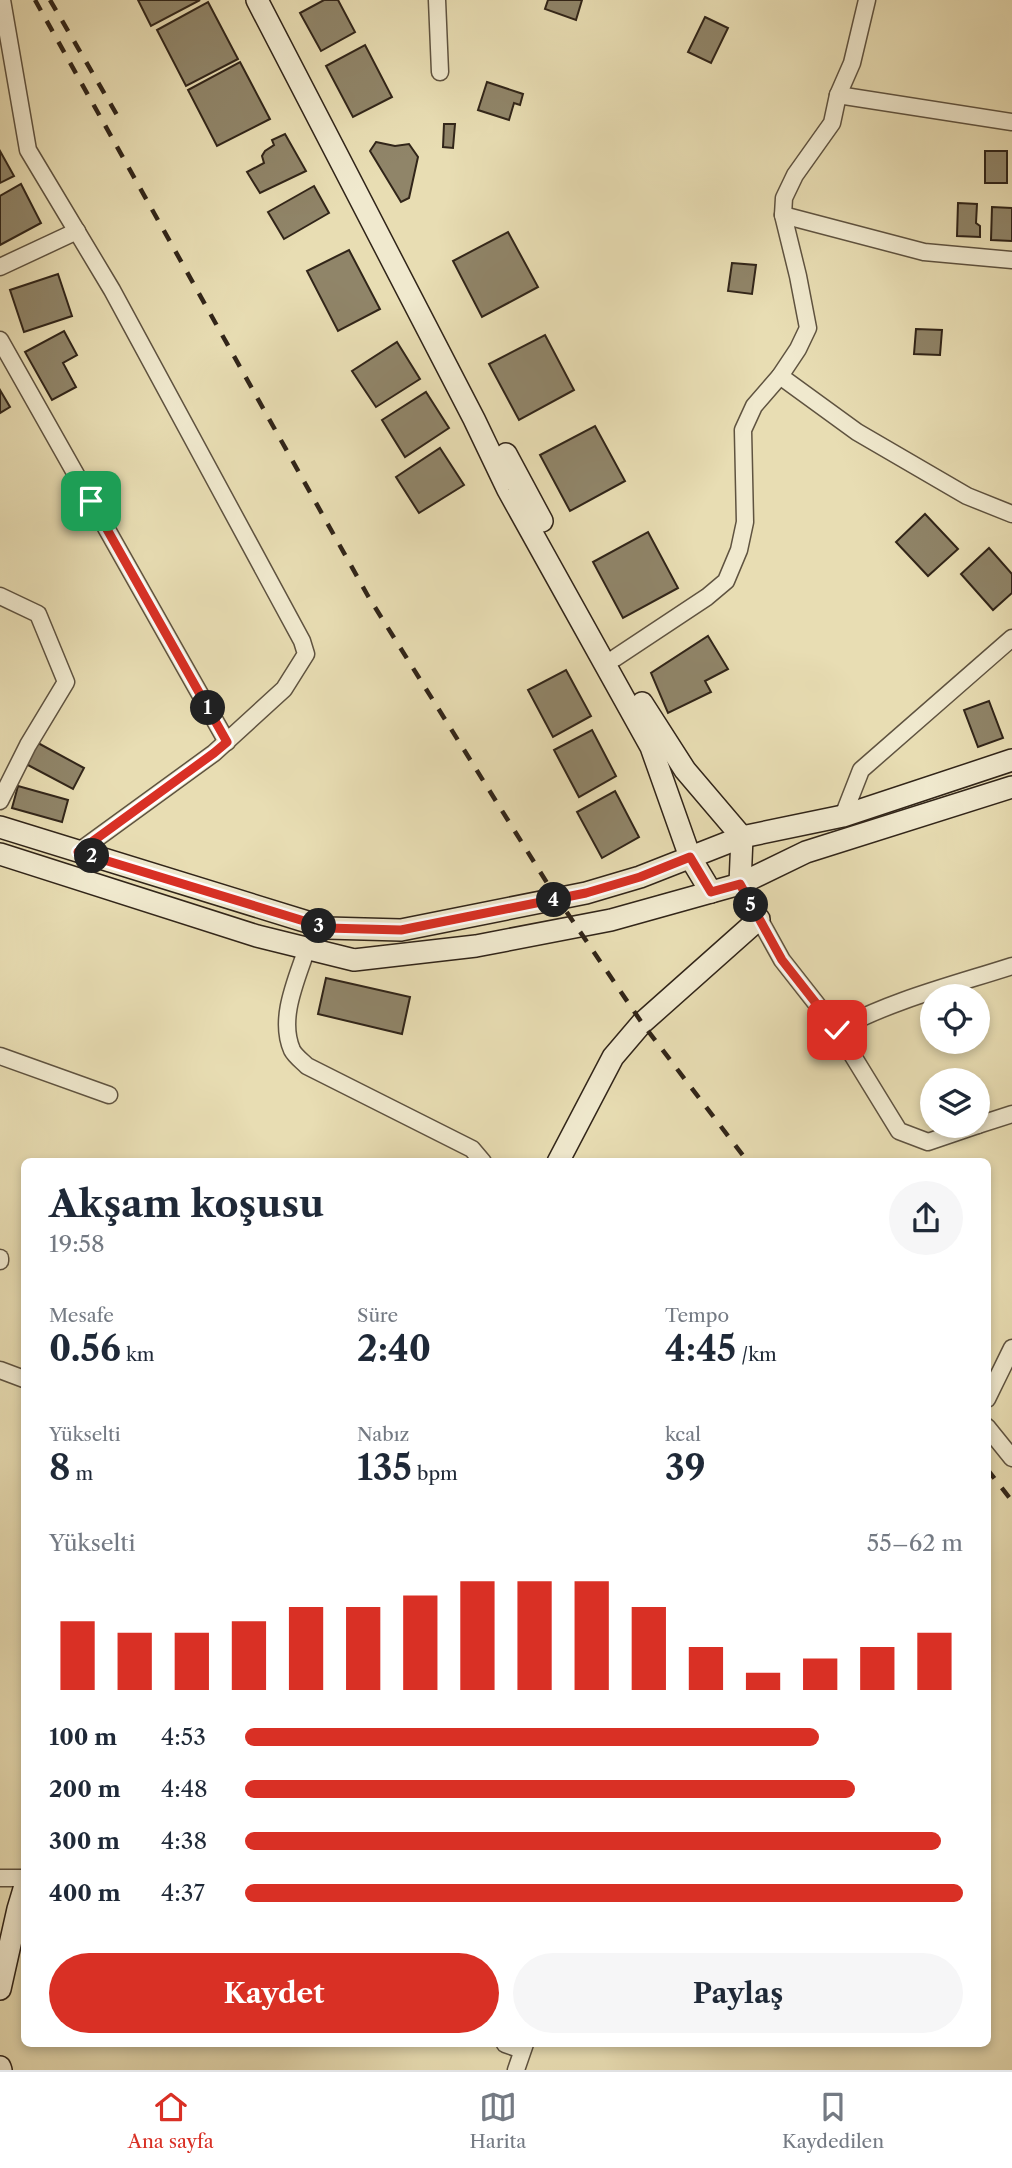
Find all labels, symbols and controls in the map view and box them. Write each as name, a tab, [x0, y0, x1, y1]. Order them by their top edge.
pin	[61, 471, 121, 531]
icon: arrive	[72, 482, 110, 520]
pin: 1	[190, 690, 226, 726]
text: 1	[203, 696, 212, 719]
pin: 2	[74, 838, 110, 874]
text: 2	[86, 844, 97, 867]
pin: 4	[536, 883, 572, 918]
text: 4	[548, 888, 559, 911]
pin: 5	[734, 888, 768, 922]
text: 5	[745, 893, 756, 916]
pin: 3	[302, 908, 336, 944]
text: 3	[313, 914, 324, 937]
map controls	[920, 984, 990, 1138]
button: locate	[920, 984, 990, 1054]
pin	[807, 1000, 867, 1060]
icon: check	[818, 1011, 856, 1049]
button: layers	[920, 1068, 990, 1138]
text: Akşam koşusu	[49, 1180, 324, 1227]
button: share	[889, 1181, 963, 1255]
text: 19:58	[49, 1230, 105, 1258]
text: Mesafe	[49, 1304, 114, 1327]
text: Süre	[357, 1304, 398, 1327]
text: Tempo	[665, 1304, 729, 1327]
text: 0.56	[49, 1327, 121, 1370]
text: 2:40	[357, 1327, 431, 1370]
text: 4:45	[665, 1327, 736, 1370]
text: km	[121, 1343, 155, 1366]
text: /km	[736, 1343, 777, 1366]
text: Yükselti	[49, 1423, 120, 1446]
text: Nabız	[357, 1423, 409, 1446]
text: kcal	[665, 1423, 701, 1446]
text: 8	[49, 1446, 71, 1489]
text: 135	[357, 1446, 412, 1489]
text: 39	[665, 1446, 706, 1489]
text: m	[71, 1462, 93, 1485]
text: bpm	[412, 1462, 458, 1485]
text: Yükselti	[49, 1529, 136, 1557]
text: 55–62 m	[867, 1529, 963, 1557]
text: 100 m	[49, 1723, 117, 1751]
text: 4:53	[161, 1723, 206, 1751]
text: 200 m	[49, 1775, 121, 1803]
text: 4:48	[161, 1775, 208, 1803]
text: 300 m	[49, 1827, 120, 1855]
text: 4:38	[161, 1827, 207, 1855]
text: 400 m	[49, 1879, 121, 1907]
text: 4:37	[161, 1879, 205, 1907]
button: Kaydet	[49, 1953, 499, 2033]
button: Paylaş	[513, 1953, 963, 2033]
tab: Ana sayfa	[128, 2088, 214, 2153]
tab: Harita	[470, 2088, 526, 2153]
tab: Kaydedilen	[782, 2088, 884, 2153]

